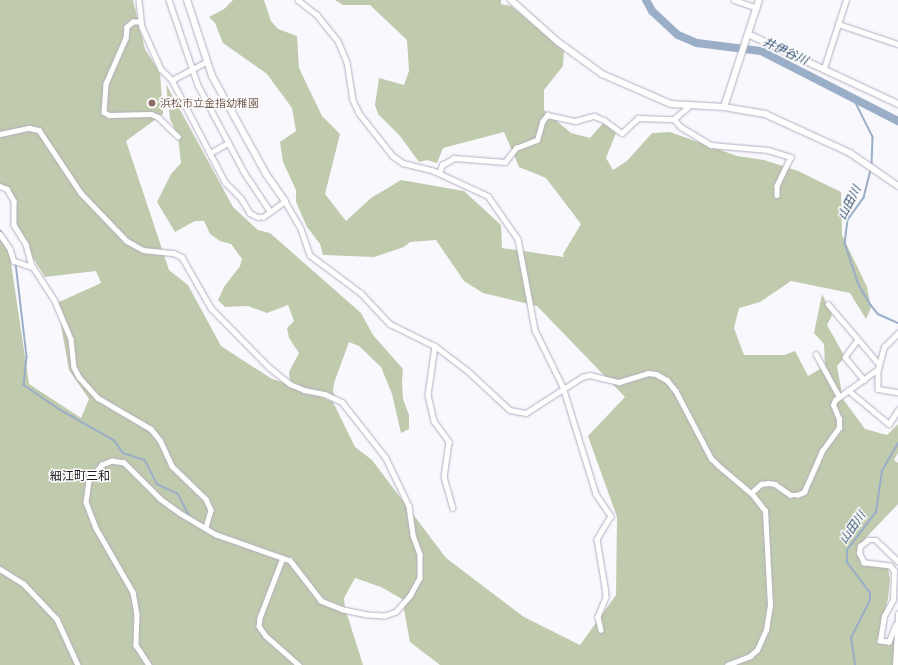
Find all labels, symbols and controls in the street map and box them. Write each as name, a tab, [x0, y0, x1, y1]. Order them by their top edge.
water label: 井伊谷川	[760, 35, 810, 69]
place label: 浜松市立金指幼稚園	[160, 96, 259, 110]
marker: 浜松市立金指幼稚園	[147, 98, 157, 108]
water label: 山田川	[835, 184, 865, 222]
district label: 細江町三和	[50, 470, 110, 484]
water label: 山田川	[837, 509, 869, 547]

